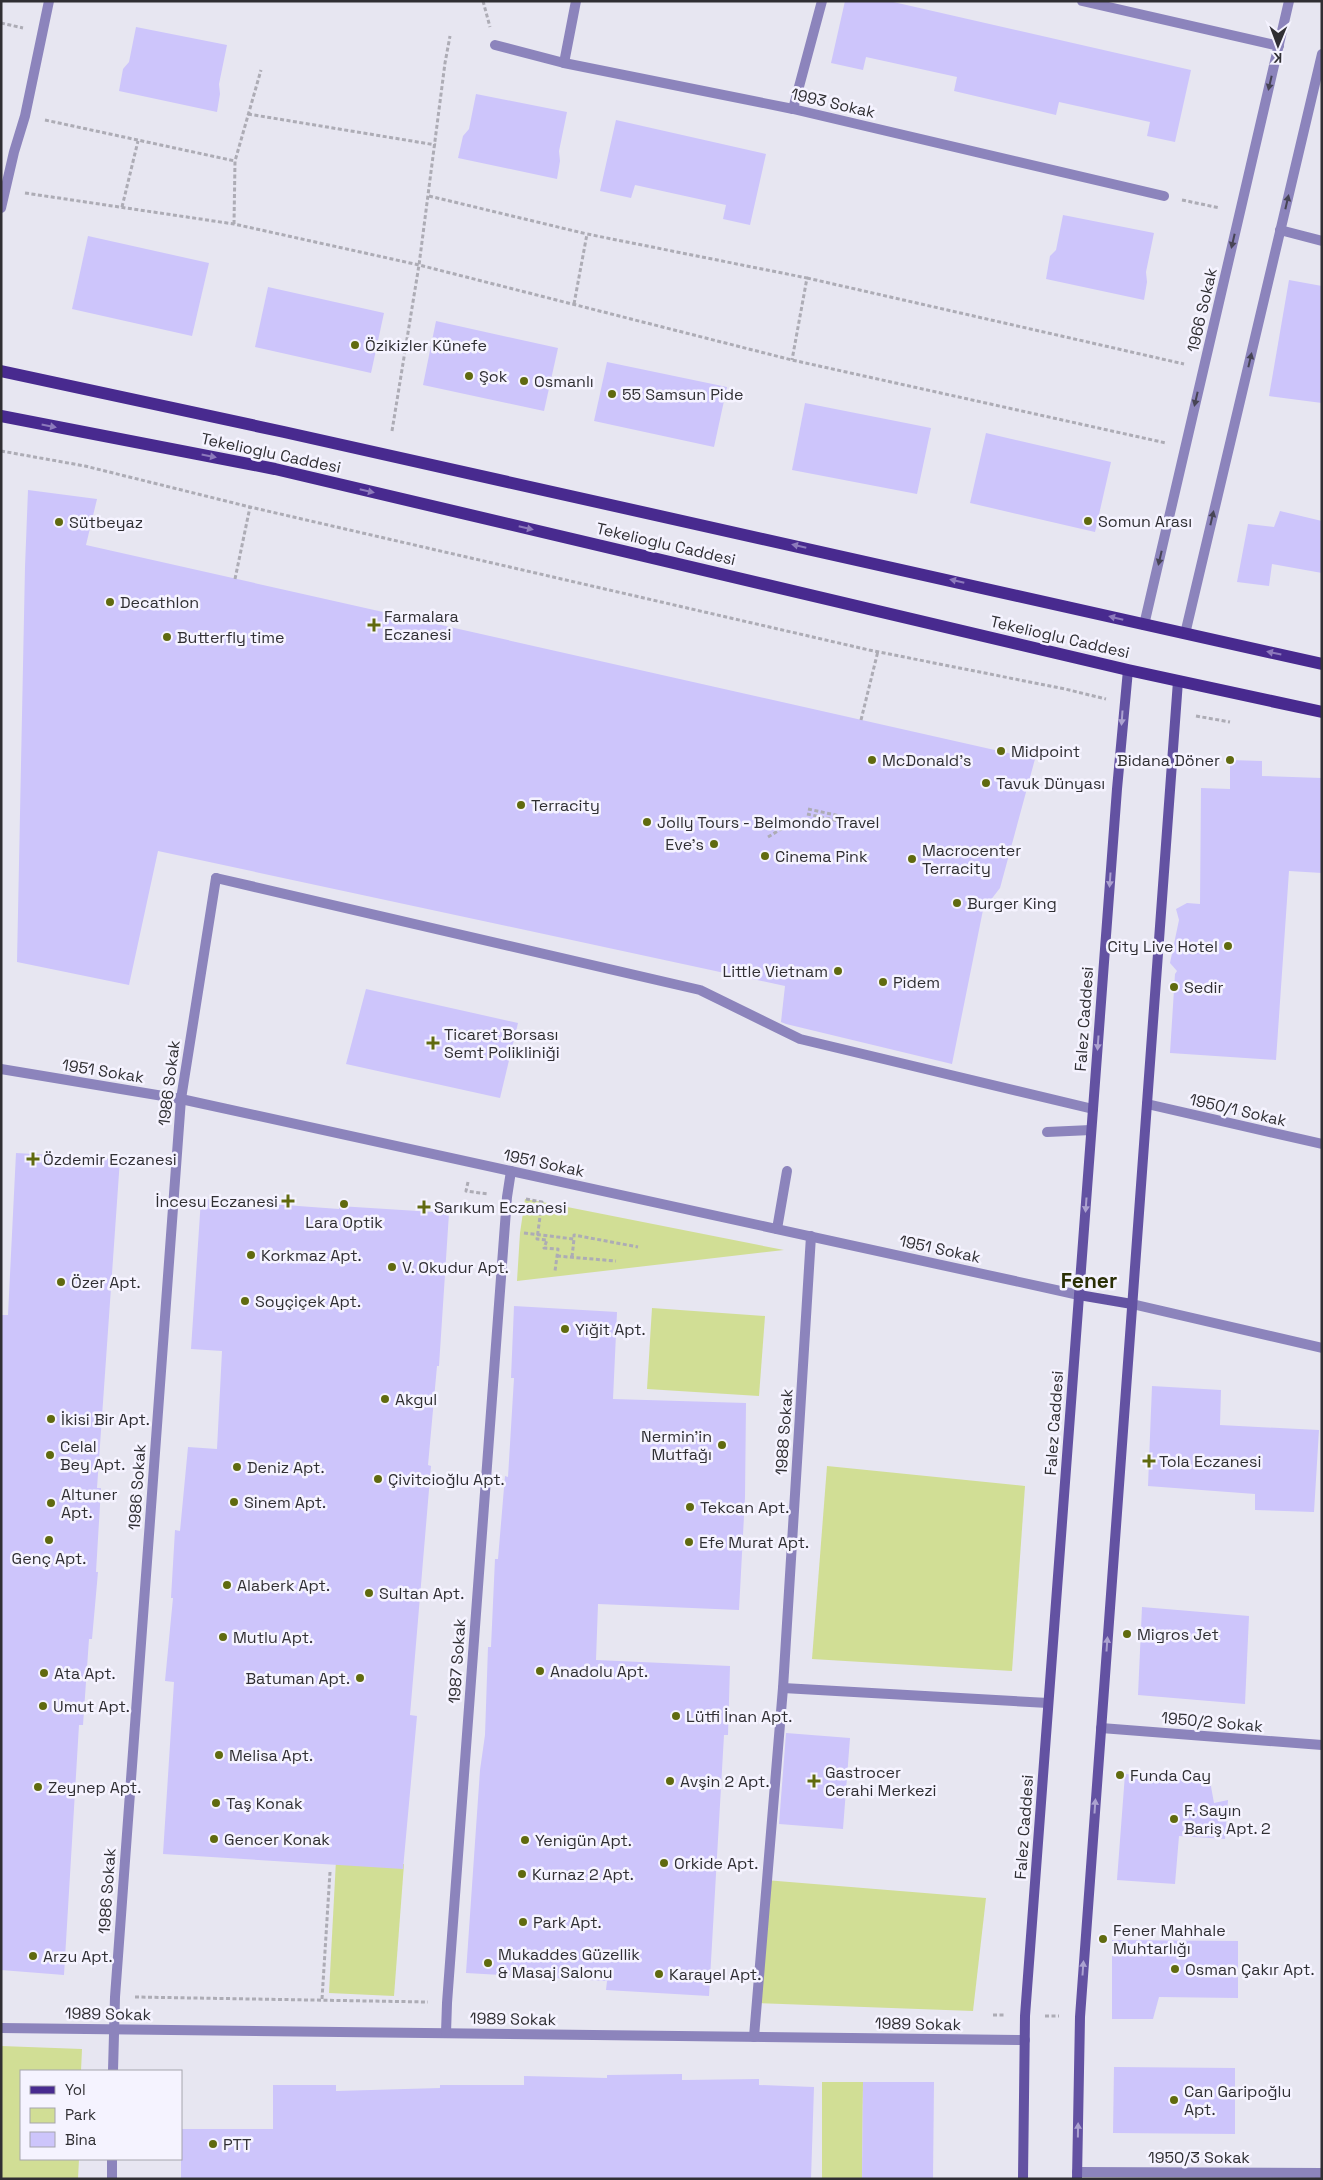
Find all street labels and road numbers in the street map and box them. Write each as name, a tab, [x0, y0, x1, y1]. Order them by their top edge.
street label: 1993 Sokak	[789, 83, 878, 123]
street label: 1966 Sokak	[1182, 265, 1222, 354]
street label: Tekelioglu Caddesi	[199, 428, 343, 478]
street label: Tekelioglu Caddesi	[594, 518, 738, 570]
street label: Tekelioglu Caddesi	[988, 611, 1132, 663]
street label: Falez Caddesi	[1070, 966, 1098, 1072]
street label: 1986 Sokak	[153, 1039, 185, 1127]
street label: 1951 Sokak	[61, 1054, 146, 1088]
street label: 1950/1 Sokak	[1187, 1089, 1289, 1131]
street label: 1951 Sokak	[501, 1144, 587, 1182]
street label: 1951 Sokak	[897, 1230, 983, 1268]
street label: Falez Caddesi	[1040, 1370, 1068, 1476]
street label: 1988 Sokak	[771, 1388, 798, 1476]
street label: 1986 Sokak	[124, 1443, 151, 1531]
street label: 1987 Sokak	[444, 1617, 470, 1704]
street label: 1950/2 Sokak	[1160, 1707, 1264, 1737]
street label: Falez Caddesi	[1010, 1774, 1038, 1880]
street label: 1986 Sokak	[94, 1847, 121, 1935]
street label: 1989 Sokak	[65, 2003, 152, 2025]
street label: 1989 Sokak	[470, 2008, 557, 2030]
street label: 1989 Sokak	[875, 2013, 962, 2035]
street label: 1950/3 Sokak	[1148, 2147, 1250, 2168]

